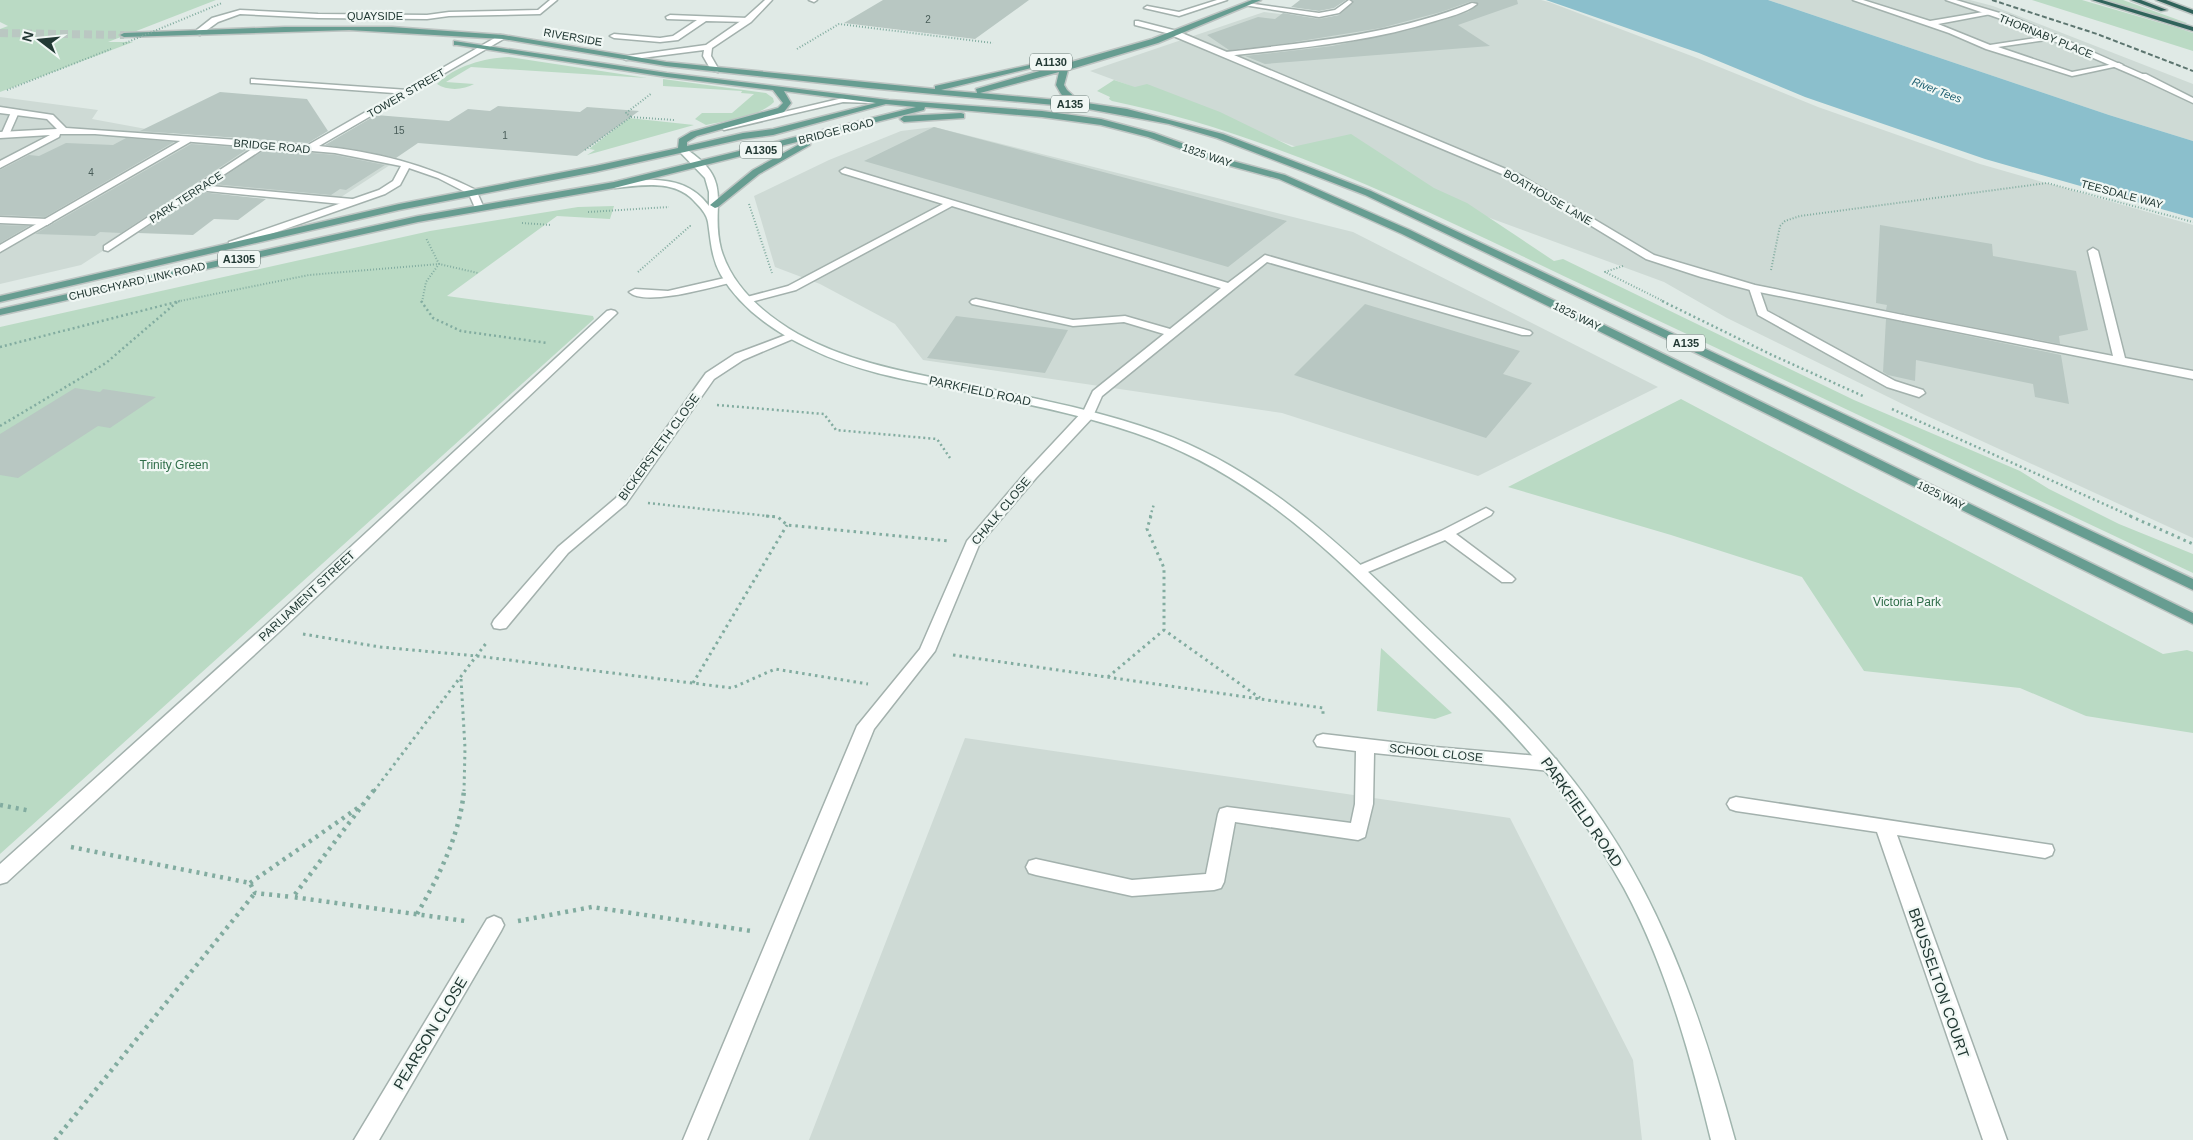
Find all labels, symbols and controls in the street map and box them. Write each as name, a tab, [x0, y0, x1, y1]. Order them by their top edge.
street label: QUAYSIDE	[347, 10, 403, 22]
street label: THORNABY PLACE	[1997, 12, 2095, 60]
house number: 2	[925, 14, 931, 25]
north arrow	[15, 15, 65, 65]
street label: RIVERSIDE	[543, 26, 603, 48]
text: N	[18, 29, 37, 43]
road number: A1130	[1030, 54, 1072, 70]
street label: TOWER STREET	[365, 66, 447, 120]
water label: River Tees	[1910, 75, 1964, 105]
road number: A135	[1051, 96, 1089, 112]
street label: BRIDGE ROAD	[797, 116, 875, 146]
house number: 15	[393, 125, 405, 136]
house number: 1	[502, 130, 508, 141]
street label: BRIDGE ROAD	[233, 137, 311, 155]
street label: 1825 WAY	[1181, 141, 1234, 169]
road number: A1305	[740, 142, 782, 158]
house number: 4	[88, 167, 94, 178]
street label: BOATHOUSE LANE	[1502, 167, 1594, 227]
street label: PARK TERRACE	[147, 169, 225, 225]
street label: TEESDALE WAY	[2080, 177, 2165, 211]
road number: A1305	[218, 250, 260, 268]
street label: CHURCHYARD LINK ROAD	[68, 259, 206, 303]
street label: 1825 WAY	[1551, 299, 1603, 333]
road number: A135	[1667, 334, 1705, 352]
street label: PARKFIELD ROAD	[928, 373, 1033, 409]
street label: BICKERSTETH CLOSE	[616, 391, 702, 503]
park label: Trinity Green	[140, 458, 208, 472]
street label: CHALK CLOSE	[969, 474, 1033, 548]
street label: 1825 WAY	[1915, 478, 1967, 512]
street label: PARLIAMENT STREET	[256, 547, 358, 644]
park label: Victoria Park	[1873, 595, 1942, 609]
street label: SCHOOL CLOSE	[1388, 741, 1484, 765]
street label: PARKFIELD ROAD	[1538, 754, 1626, 870]
street label: BRUSSELTON COURT	[1905, 906, 1973, 1060]
street label: PEARSON CLOSE	[390, 974, 470, 1092]

